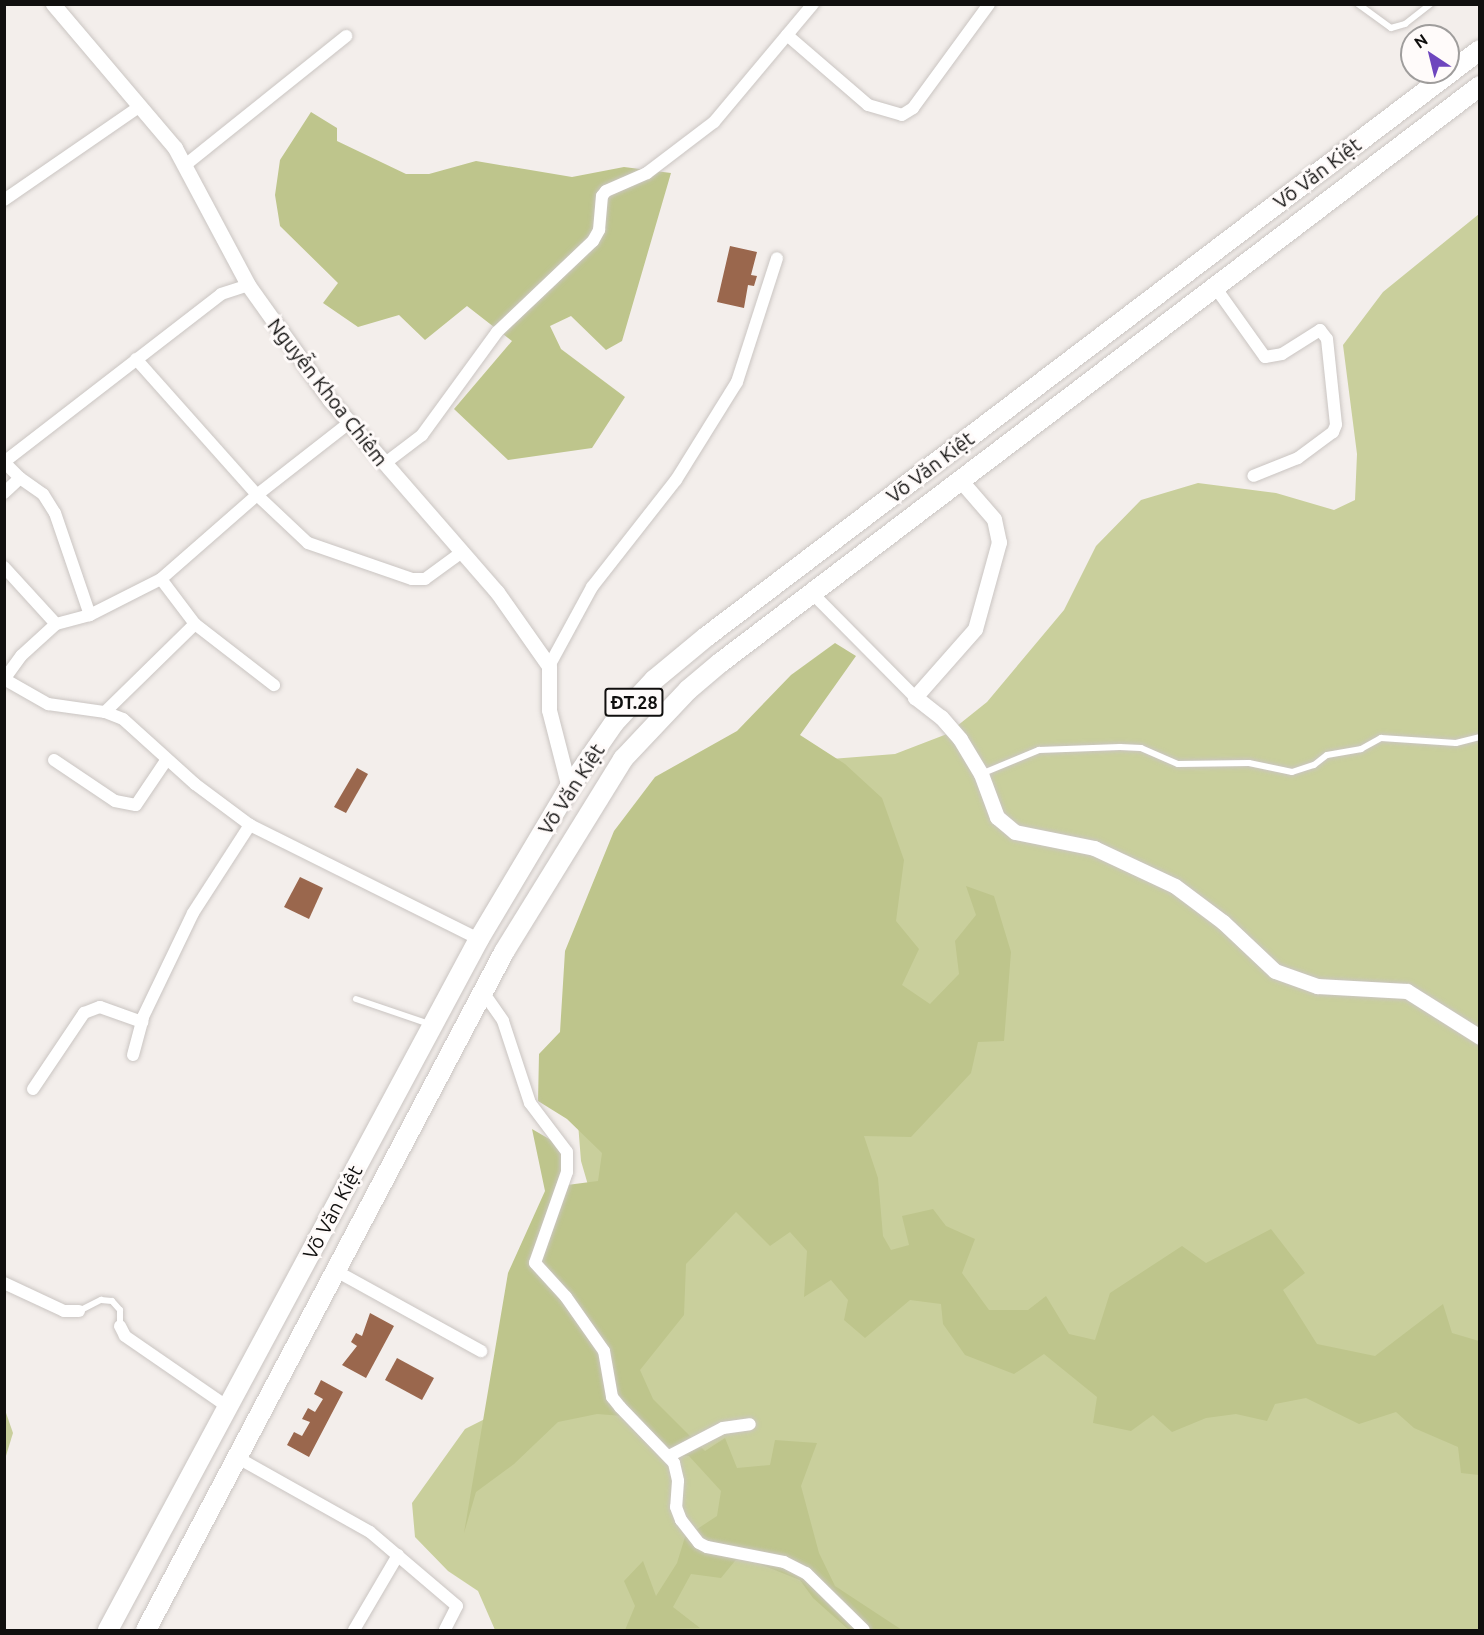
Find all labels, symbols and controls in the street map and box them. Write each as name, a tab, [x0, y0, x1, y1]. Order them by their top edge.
north arrow	[1400, 24, 1460, 84]
text: N	[1411, 30, 1431, 52]
street label: Võ Văn Kiệt	[1269, 132, 1365, 214]
street label: Nguyễn Khoa Chiêm	[263, 313, 393, 471]
street label: Võ Văn Kiệt	[882, 426, 978, 508]
road number: ĐT.28	[604, 687, 664, 717]
street label: Võ Văn Kiệt	[533, 739, 609, 839]
street label: Võ Văn Kiệt	[297, 1161, 367, 1263]

